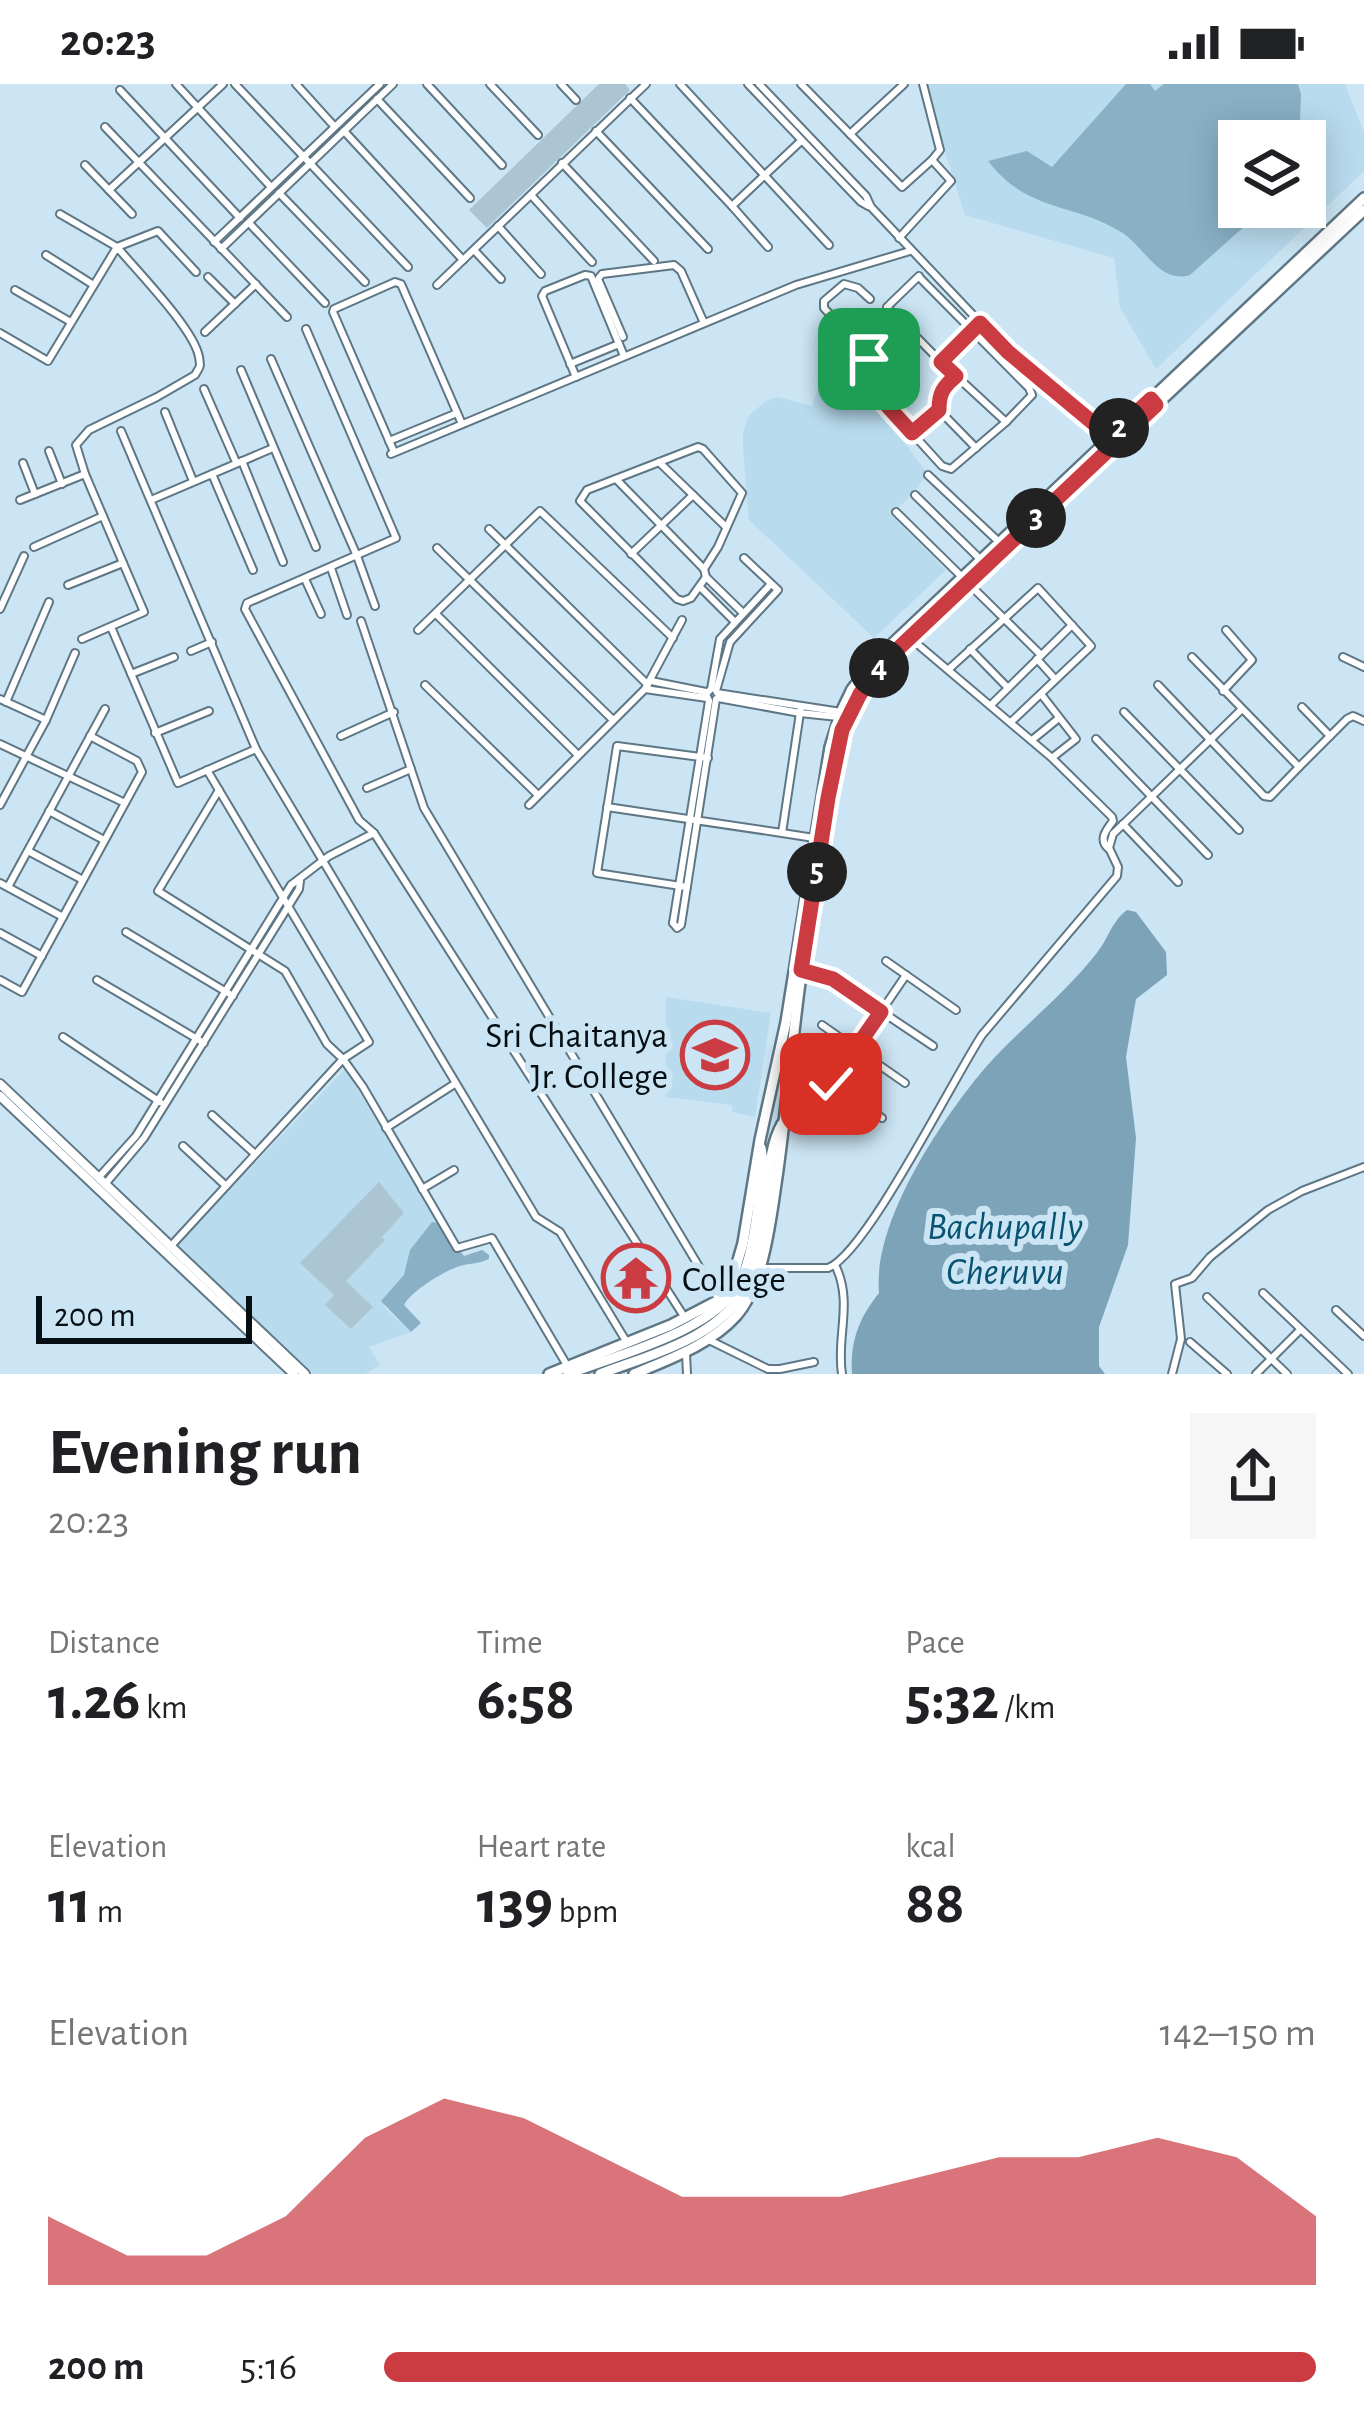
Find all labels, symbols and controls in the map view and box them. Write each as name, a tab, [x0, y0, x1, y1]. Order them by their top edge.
text: 20:23	[60, 19, 156, 64]
map controls	[1218, 120, 1326, 228]
button: layers	[1218, 120, 1326, 228]
pin	[818, 308, 920, 410]
icon: arrive	[836, 326, 902, 392]
pin: 2	[1089, 398, 1149, 458]
text: 2	[1111, 411, 1127, 444]
pin: 3	[1006, 488, 1066, 548]
text: 3	[1029, 501, 1043, 534]
pin: 4	[849, 638, 909, 698]
text: 4	[871, 651, 887, 684]
pin: 5	[787, 842, 847, 902]
text: 5	[810, 855, 824, 888]
place label: Sri Chaitanya Jr. College	[485, 1018, 668, 1095]
school or university icon: Sri Chaitanya Jr. College	[680, 1020, 750, 1090]
pin	[780, 1033, 882, 1135]
icon: check	[798, 1051, 864, 1117]
water label: Bachupally Cheruvu	[927, 1208, 1083, 1292]
temple icon: College	[601, 1243, 671, 1313]
place label: College	[682, 1262, 786, 1298]
scale bar	[36, 1290, 252, 1343]
text: 200 m	[54, 1300, 136, 1333]
button: share	[1190, 1413, 1316, 1539]
text: Evening run	[48, 1420, 362, 1486]
text: 20:23	[48, 1502, 129, 1541]
text: Distance	[48, 1627, 160, 1660]
text: Time	[477, 1627, 542, 1660]
text: Pace	[905, 1627, 965, 1660]
text: 1.26	[48, 1670, 141, 1730]
text: 6:58	[477, 1670, 575, 1730]
text: 5:32	[905, 1670, 999, 1730]
text: km	[141, 1692, 188, 1725]
text: /km	[999, 1692, 1055, 1725]
text: Elevation	[48, 1831, 167, 1864]
text: Heart rate	[477, 1831, 606, 1864]
text: kcal	[905, 1831, 956, 1864]
text: 11	[48, 1874, 91, 1934]
text: 139	[477, 1874, 553, 1934]
text: 88	[905, 1874, 965, 1934]
text: m	[91, 1896, 123, 1929]
text: bpm	[553, 1896, 618, 1929]
text: Elevation	[48, 2014, 189, 2053]
text: 142–150 m	[1160, 2014, 1316, 2053]
text: 200 m	[48, 2348, 144, 2387]
text: 5:16	[240, 2348, 297, 2387]

